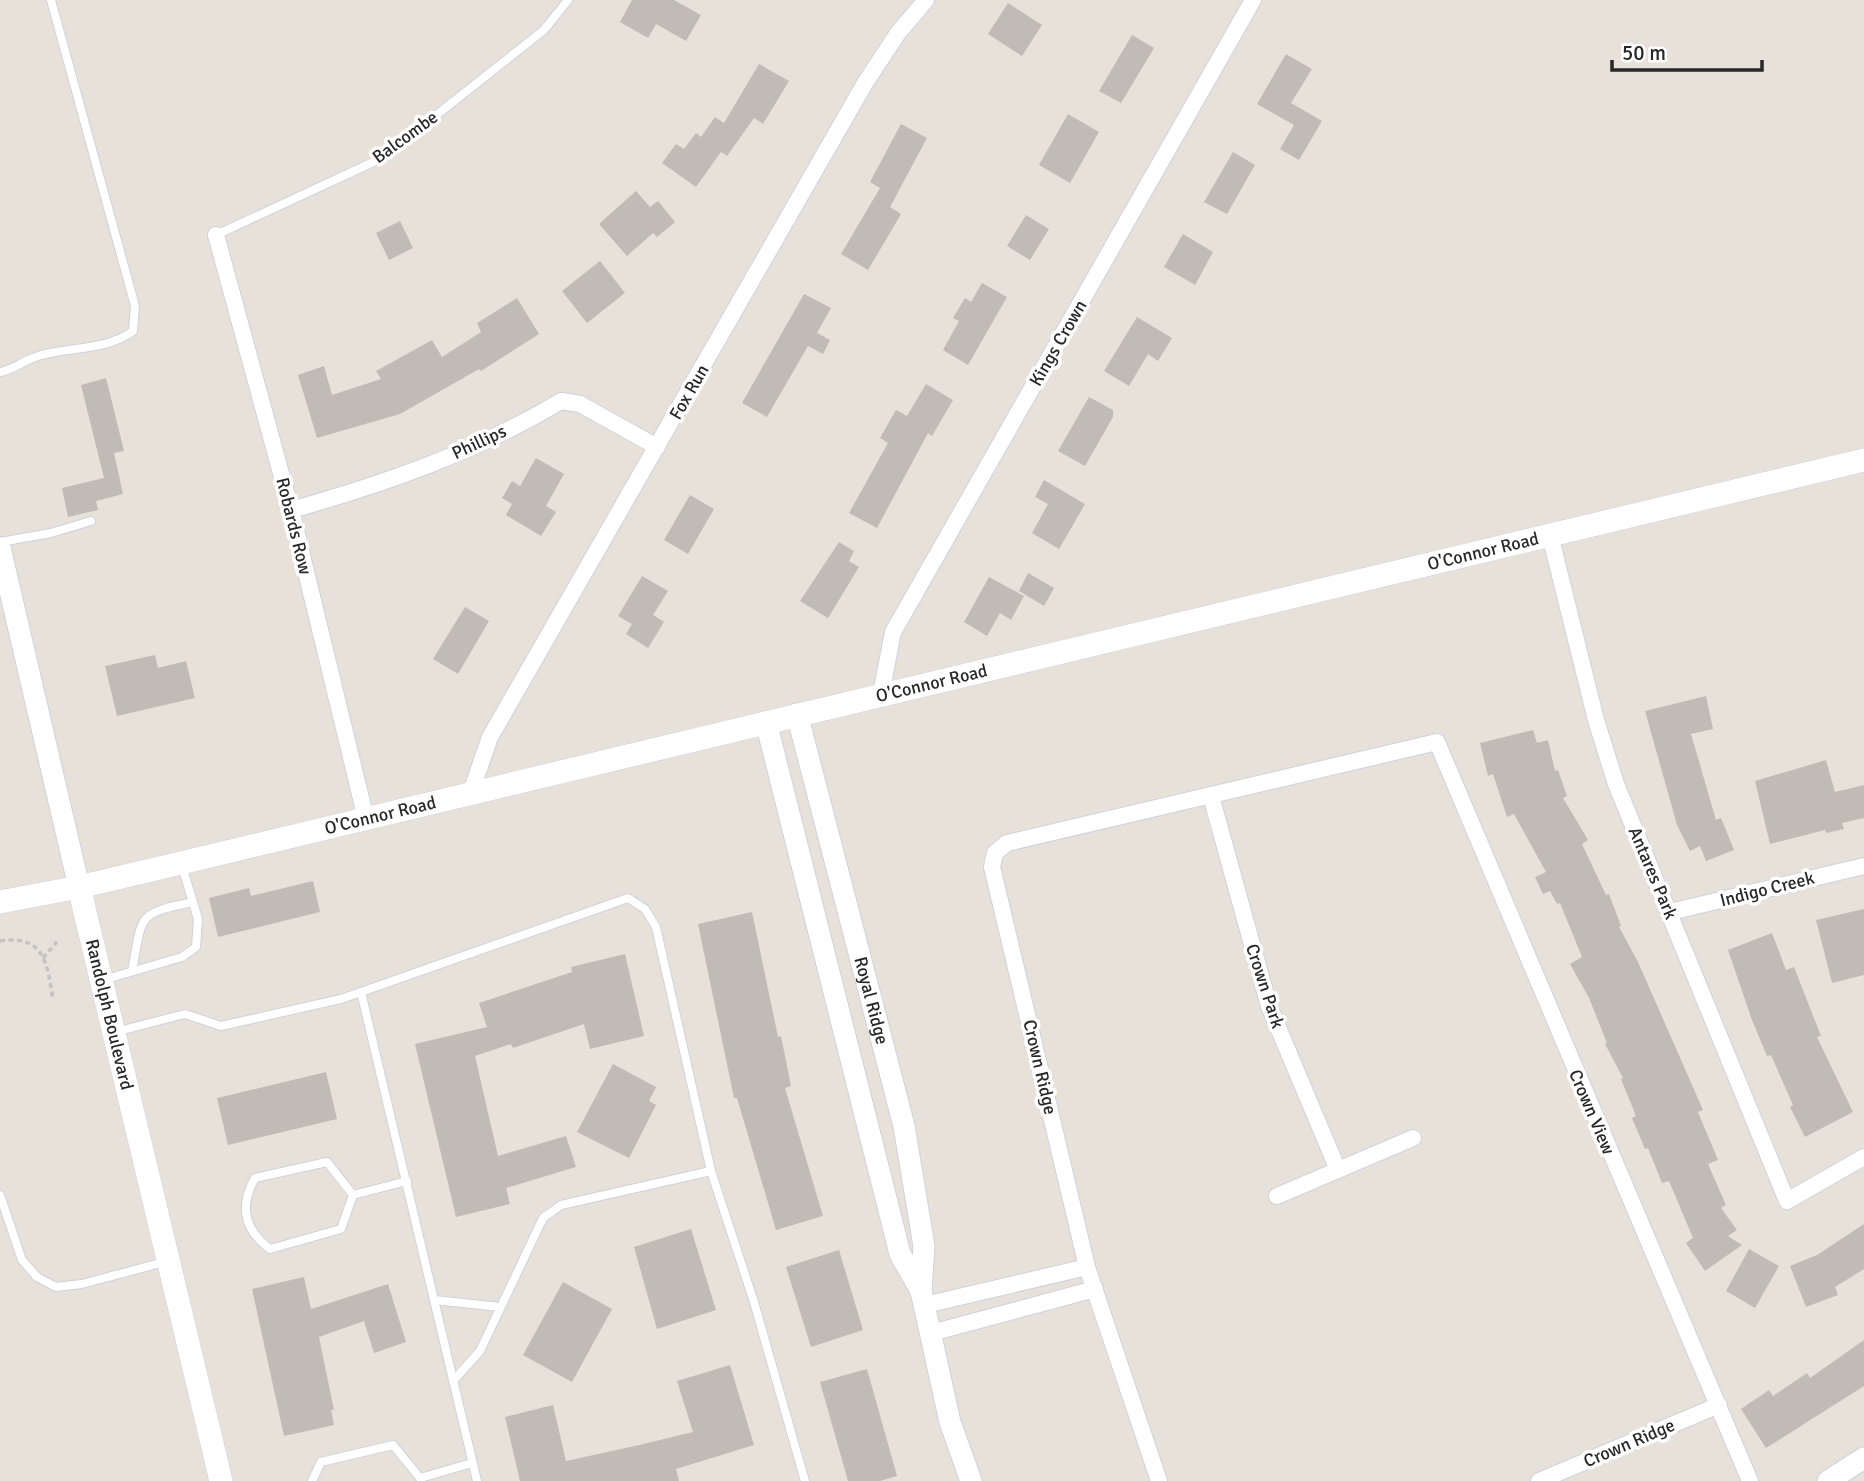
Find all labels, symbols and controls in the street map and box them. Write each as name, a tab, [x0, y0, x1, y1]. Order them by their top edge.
scale bar	[1612, 28, 1762, 72]
text: 50 m	[1622, 40, 1666, 66]
street label: Balcombe	[368, 106, 442, 168]
street label: Kings Crown	[1024, 296, 1092, 390]
street label: Fox Run	[664, 360, 714, 424]
street label: Phillips	[448, 420, 510, 464]
street label: Robards Row	[271, 475, 317, 577]
street label: O'Connor Road	[1425, 527, 1541, 575]
street label: O'Connor Road	[874, 659, 990, 707]
street label: O'Connor Road	[322, 791, 438, 839]
street label: Antares Park	[1624, 824, 1682, 922]
street label: Indigo Creek	[1718, 867, 1816, 911]
street label: Randolph Boulevard	[81, 937, 138, 1092]
street label: Crown Park	[1241, 941, 1289, 1031]
street label: Royal Ridge	[849, 954, 893, 1047]
street label: Crown Ridge	[1018, 1017, 1062, 1117]
street label: Crown View	[1564, 1066, 1620, 1158]
street label: Crown Ridge	[1580, 1414, 1678, 1472]

